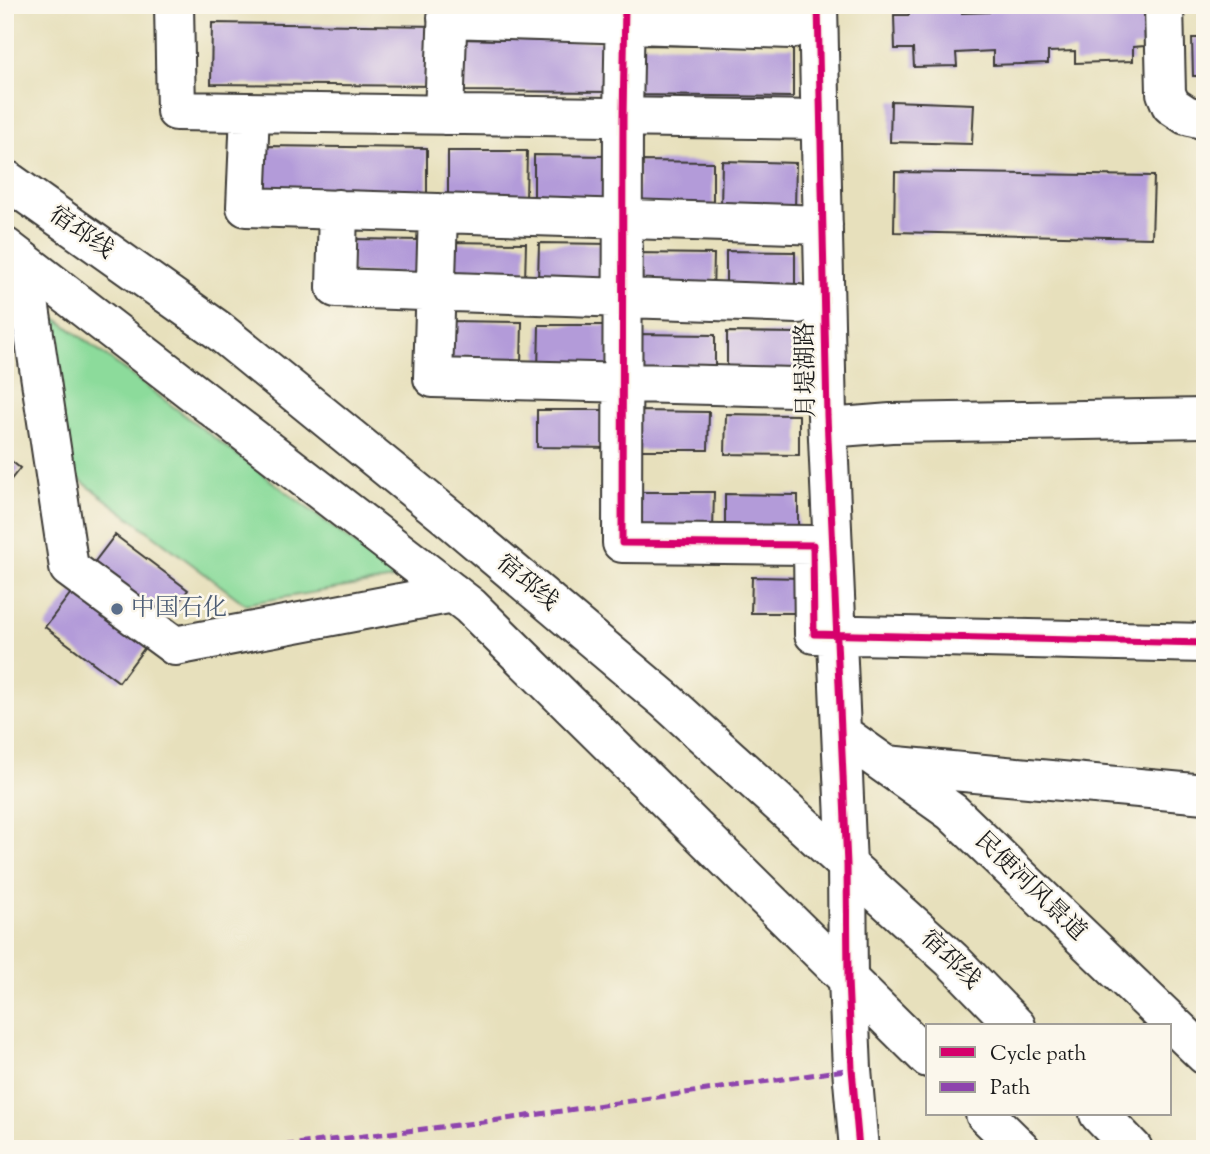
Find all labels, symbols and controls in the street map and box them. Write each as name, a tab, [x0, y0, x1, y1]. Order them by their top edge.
street label: 宿邳线	[42, 198, 120, 268]
street label: 月堤湖路	[789, 322, 825, 418]
street label: 宿邳线	[488, 547, 566, 619]
place label: 中国石化	[131, 592, 227, 626]
marker: 中国石化	[109, 601, 125, 617]
street label: 民便河风景道	[966, 825, 1094, 949]
street label: 宿邳线	[912, 923, 988, 997]
legend	[926, 1024, 1172, 1116]
text: Cycle path	[990, 1040, 1087, 1070]
text: Path	[990, 1074, 1031, 1104]

